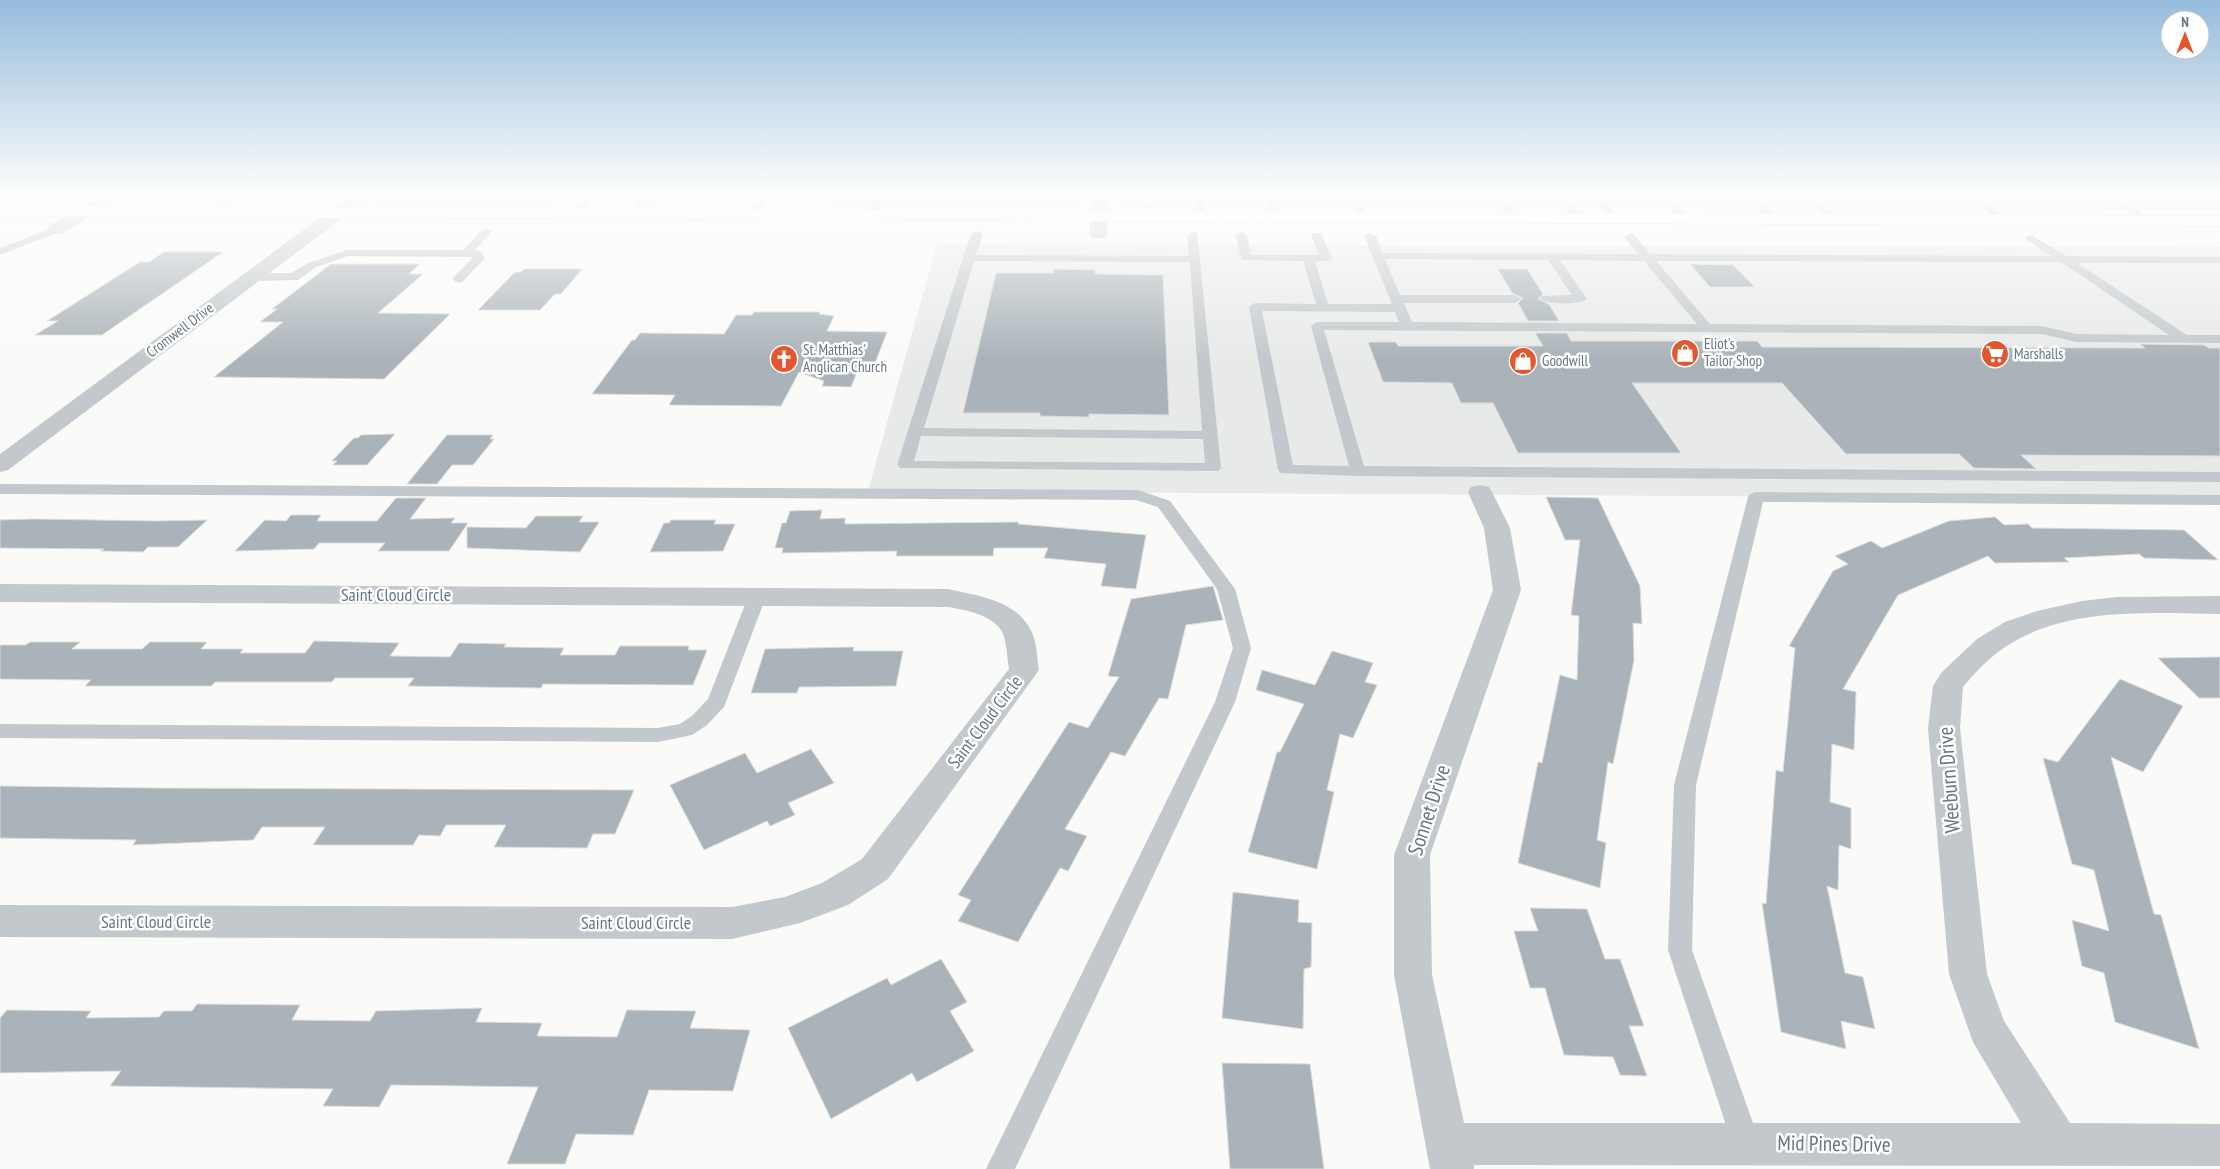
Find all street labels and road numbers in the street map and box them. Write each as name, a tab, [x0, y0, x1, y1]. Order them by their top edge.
street label: Cromwell Drive	[142, 298, 217, 361]
street label: Saint Cloud Circle	[341, 583, 451, 606]
street label: Saint Cloud Circle	[942, 671, 1027, 773]
street label: Weeburn Drive	[1931, 726, 1966, 834]
street label: Sonnet Drive	[1401, 761, 1456, 859]
street label: Saint Cloud Circle	[101, 910, 211, 933]
street label: Saint Cloud Circle	[581, 911, 691, 934]
street label: Mid Pines Drive	[1777, 1129, 1891, 1158]

